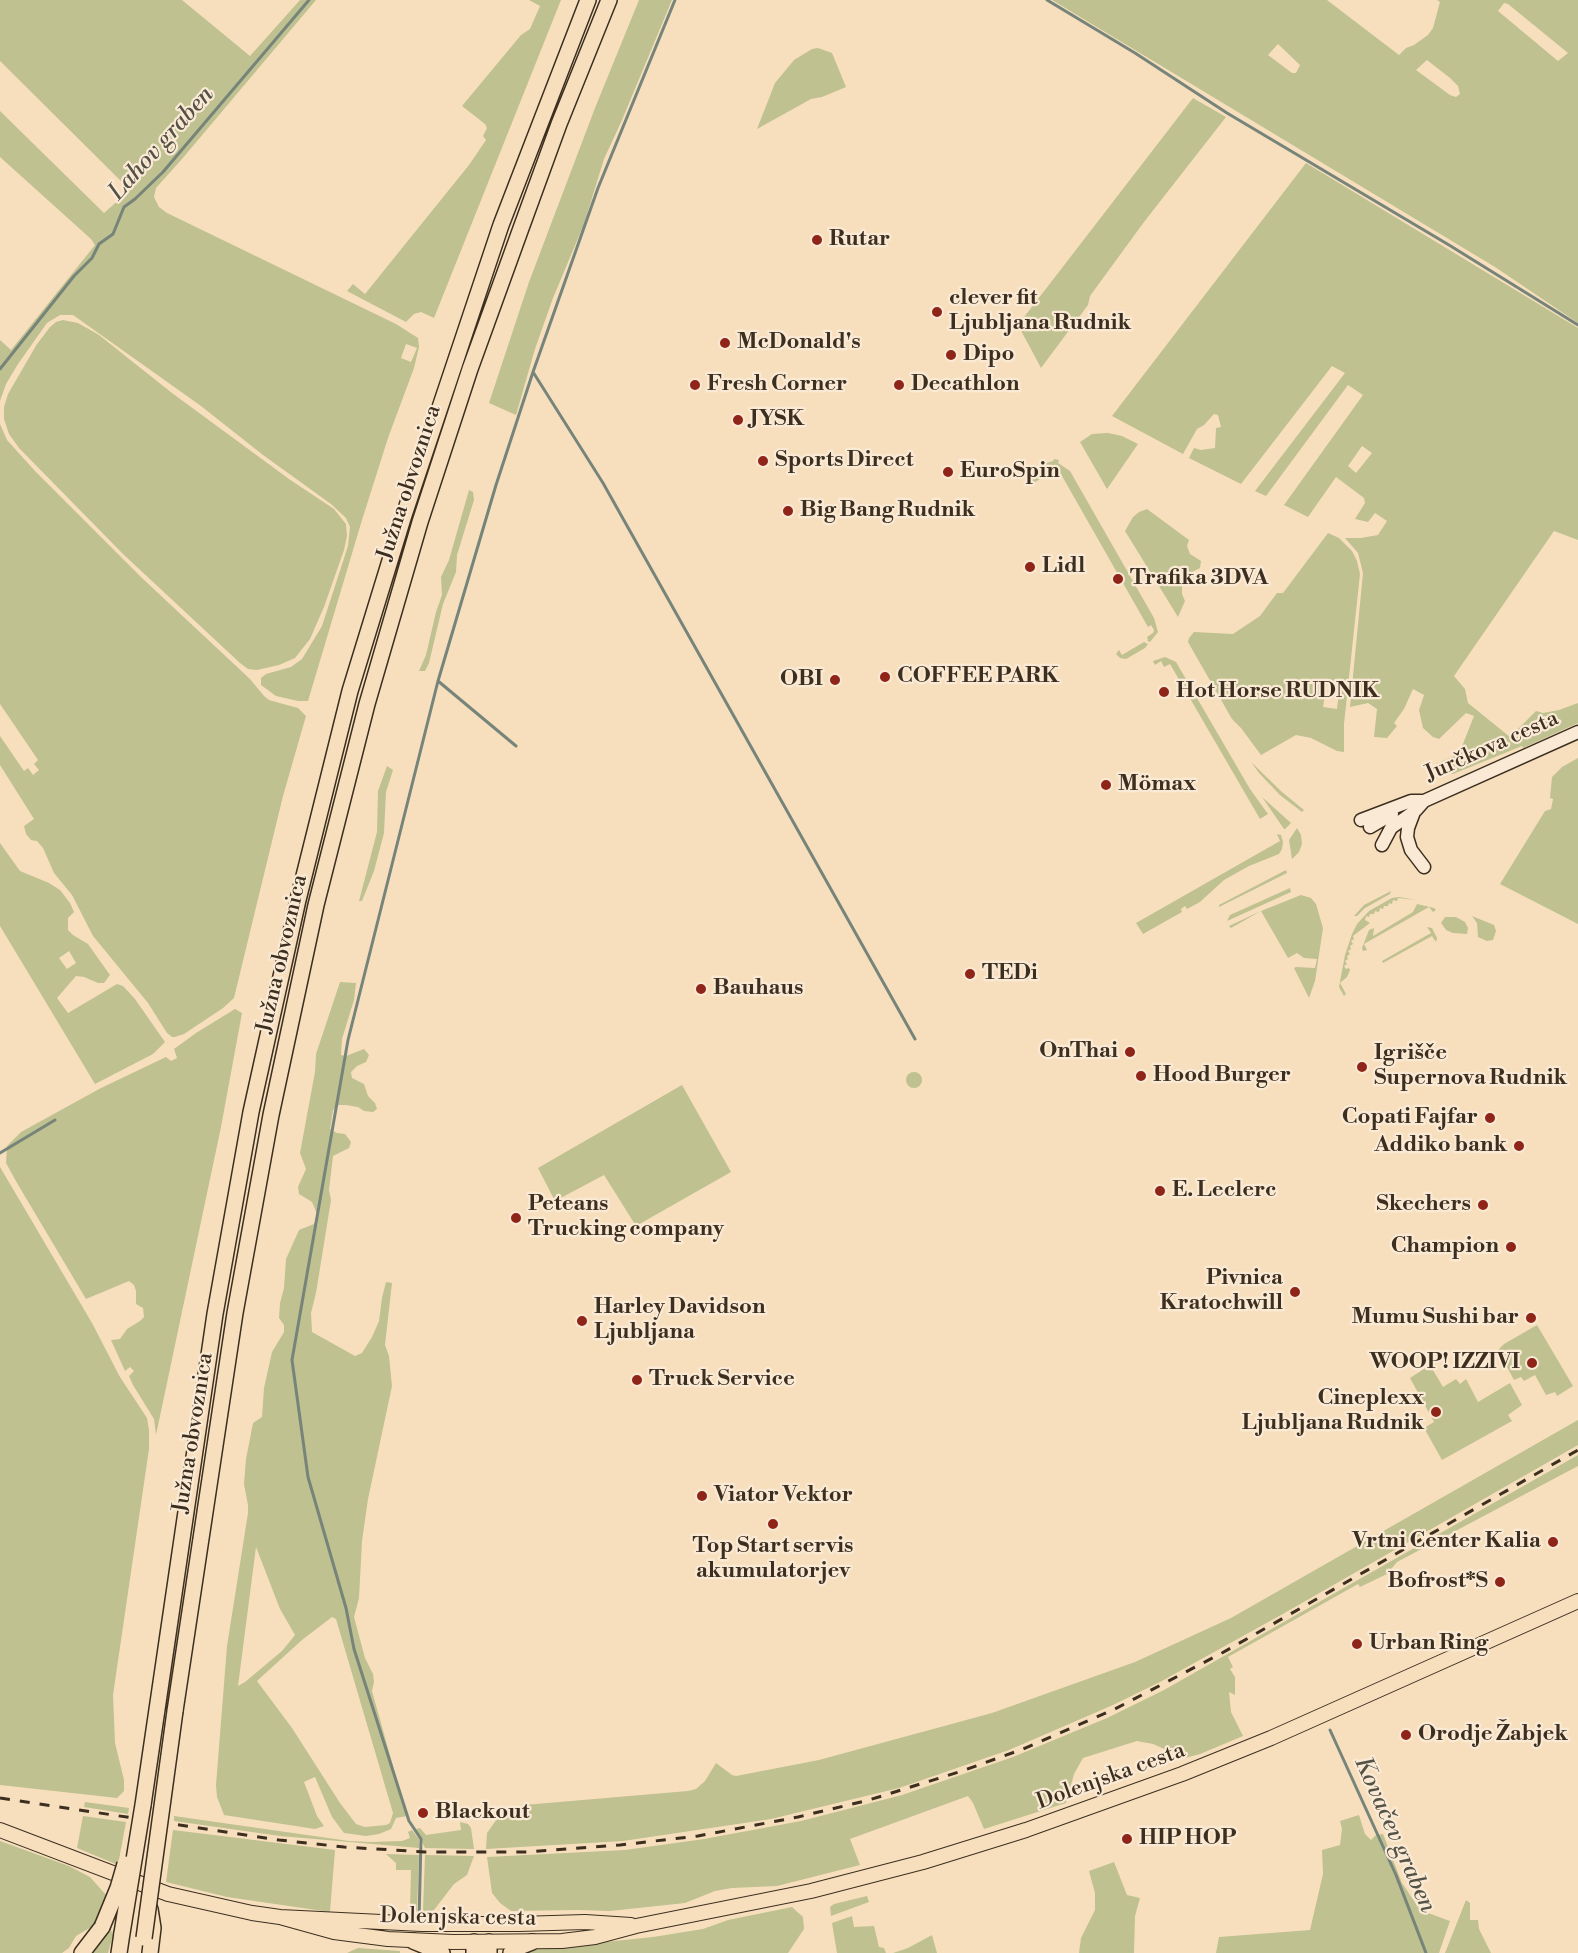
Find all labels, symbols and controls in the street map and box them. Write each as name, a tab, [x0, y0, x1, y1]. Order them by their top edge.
water label: Lahov graben	[103, 81, 221, 207]
place label: Rutar	[829, 227, 890, 253]
marker: Rutar	[810, 233, 824, 247]
place label: clever fit Ljubljana Rudnik	[949, 286, 1131, 338]
marker: clever fit Ljubljana Rudnik	[930, 305, 944, 319]
place label: McDonald's	[737, 330, 861, 356]
marker: McDonald's	[718, 336, 732, 350]
place label: Dipo	[963, 342, 1015, 368]
marker: Dipo	[944, 348, 958, 362]
place label: Fresh Corner	[707, 372, 847, 398]
place label: Decathlon	[911, 372, 1019, 398]
marker: Fresh Corner	[688, 378, 702, 392]
marker: Decathlon	[892, 378, 906, 392]
street label: Južna obvoznica	[372, 402, 448, 564]
place label: JYSK	[750, 407, 804, 433]
marker: JYSK	[731, 413, 745, 427]
place label: Sports Direct	[775, 448, 913, 474]
marker: Sports Direct	[756, 454, 770, 468]
place label: EuroSpin	[960, 459, 1060, 485]
marker: EuroSpin	[941, 465, 955, 479]
place label: Big Bang Rudnik	[800, 498, 975, 524]
marker: Big Bang Rudnik	[781, 504, 795, 518]
place label: Lidl	[1042, 554, 1085, 580]
marker: Lidl	[1023, 560, 1037, 574]
place label: Trafika 3DVA	[1130, 566, 1268, 592]
marker: Trafika 3DVA	[1111, 572, 1125, 586]
place label: COFFEE PARK	[897, 664, 1059, 690]
place label: OBI	[780, 667, 823, 693]
marker: COFFEE PARK	[878, 670, 892, 684]
marker: OBI	[828, 673, 842, 687]
place label: Hot Horse RUDNIK	[1176, 679, 1379, 705]
marker: Hot Horse RUDNIK	[1157, 685, 1171, 699]
street label: Jurčkova cesta	[1421, 706, 1563, 788]
place label: Mömax	[1118, 772, 1196, 798]
marker: Mömax	[1099, 778, 1113, 792]
street label: Južna obvoznica	[252, 872, 314, 1036]
place label: TEDi	[982, 961, 1038, 987]
marker: TEDi	[963, 967, 977, 981]
place label: Bauhaus	[713, 976, 803, 1002]
marker: Bauhaus	[694, 982, 708, 996]
place label: OnThai	[1039, 1039, 1118, 1065]
place label: Igrišče Supernova Rudnik	[1374, 1041, 1567, 1092]
marker: OnThai	[1123, 1045, 1137, 1059]
marker: Igrišče Supernova Rudnik	[1355, 1060, 1369, 1074]
place label: Hood Burger	[1153, 1063, 1291, 1089]
marker: Hood Burger	[1134, 1069, 1148, 1083]
place label: Copati Fajfar	[1342, 1105, 1478, 1131]
marker: Copati Fajfar	[1483, 1111, 1497, 1125]
place label: Addiko bank	[1374, 1133, 1507, 1159]
marker: Addiko bank	[1512, 1139, 1526, 1153]
place label: E. Leclerc	[1172, 1178, 1276, 1204]
marker: E. Leclerc	[1153, 1184, 1167, 1198]
place label: Peteans Trucking company	[528, 1192, 724, 1244]
place label: Skechers	[1376, 1192, 1471, 1218]
marker: Skechers	[1476, 1198, 1490, 1212]
marker: Peteans Trucking company	[509, 1211, 523, 1225]
place label: Champion	[1391, 1234, 1499, 1260]
marker: Champion	[1504, 1240, 1518, 1254]
place label: Pivnica Kratochwill	[1160, 1266, 1283, 1318]
marker: Pivnica Kratochwill	[1288, 1285, 1302, 1299]
place label: Harley Davidson Ljubljana	[594, 1295, 765, 1346]
place label: Mumu Sushi bar	[1352, 1305, 1519, 1331]
marker: Mumu Sushi bar	[1524, 1311, 1538, 1325]
marker: Harley Davidson Ljubljana	[575, 1314, 589, 1328]
place label: WOOP! IZZIVI	[1370, 1350, 1520, 1376]
street label: Južna obvoznica	[168, 1351, 220, 1515]
marker: WOOP! IZZIVI	[1525, 1356, 1539, 1370]
place label: Truck Service	[649, 1367, 795, 1393]
marker: Truck Service	[630, 1373, 644, 1387]
place label: Cineplexx Ljubljana Rudnik	[1242, 1386, 1424, 1438]
marker: Cineplexx Ljubljana Rudnik	[1429, 1405, 1443, 1419]
place label: Viator Vektor	[714, 1483, 853, 1509]
marker: Viator Vektor	[695, 1489, 709, 1503]
marker: Top Start servis akumulatorjev	[766, 1517, 780, 1531]
place label: Vrtni Center Kalia	[1352, 1529, 1541, 1555]
place label: Top Start servis akumulatorjev	[693, 1534, 853, 1586]
marker: Vrtni Center Kalia	[1546, 1535, 1560, 1549]
place label: Bofrost*S	[1388, 1569, 1488, 1595]
marker: Bofrost*S	[1493, 1575, 1507, 1589]
place label: Urban Ring	[1369, 1631, 1488, 1657]
marker: Urban Ring	[1350, 1637, 1364, 1651]
place label: Orodje Žabjek	[1418, 1722, 1568, 1748]
marker: Orodje Žabjek	[1399, 1728, 1413, 1742]
street label: Dolenjska cesta	[1033, 1738, 1189, 1816]
water label: Kovačev graben	[1347, 1753, 1441, 1917]
place label: Blackout	[435, 1800, 529, 1826]
marker: Blackout	[416, 1806, 430, 1820]
place label: HIP HOP	[1139, 1826, 1236, 1852]
marker: HIP HOP	[1120, 1832, 1134, 1846]
street label: Dolenjska cesta	[380, 1903, 536, 1933]

